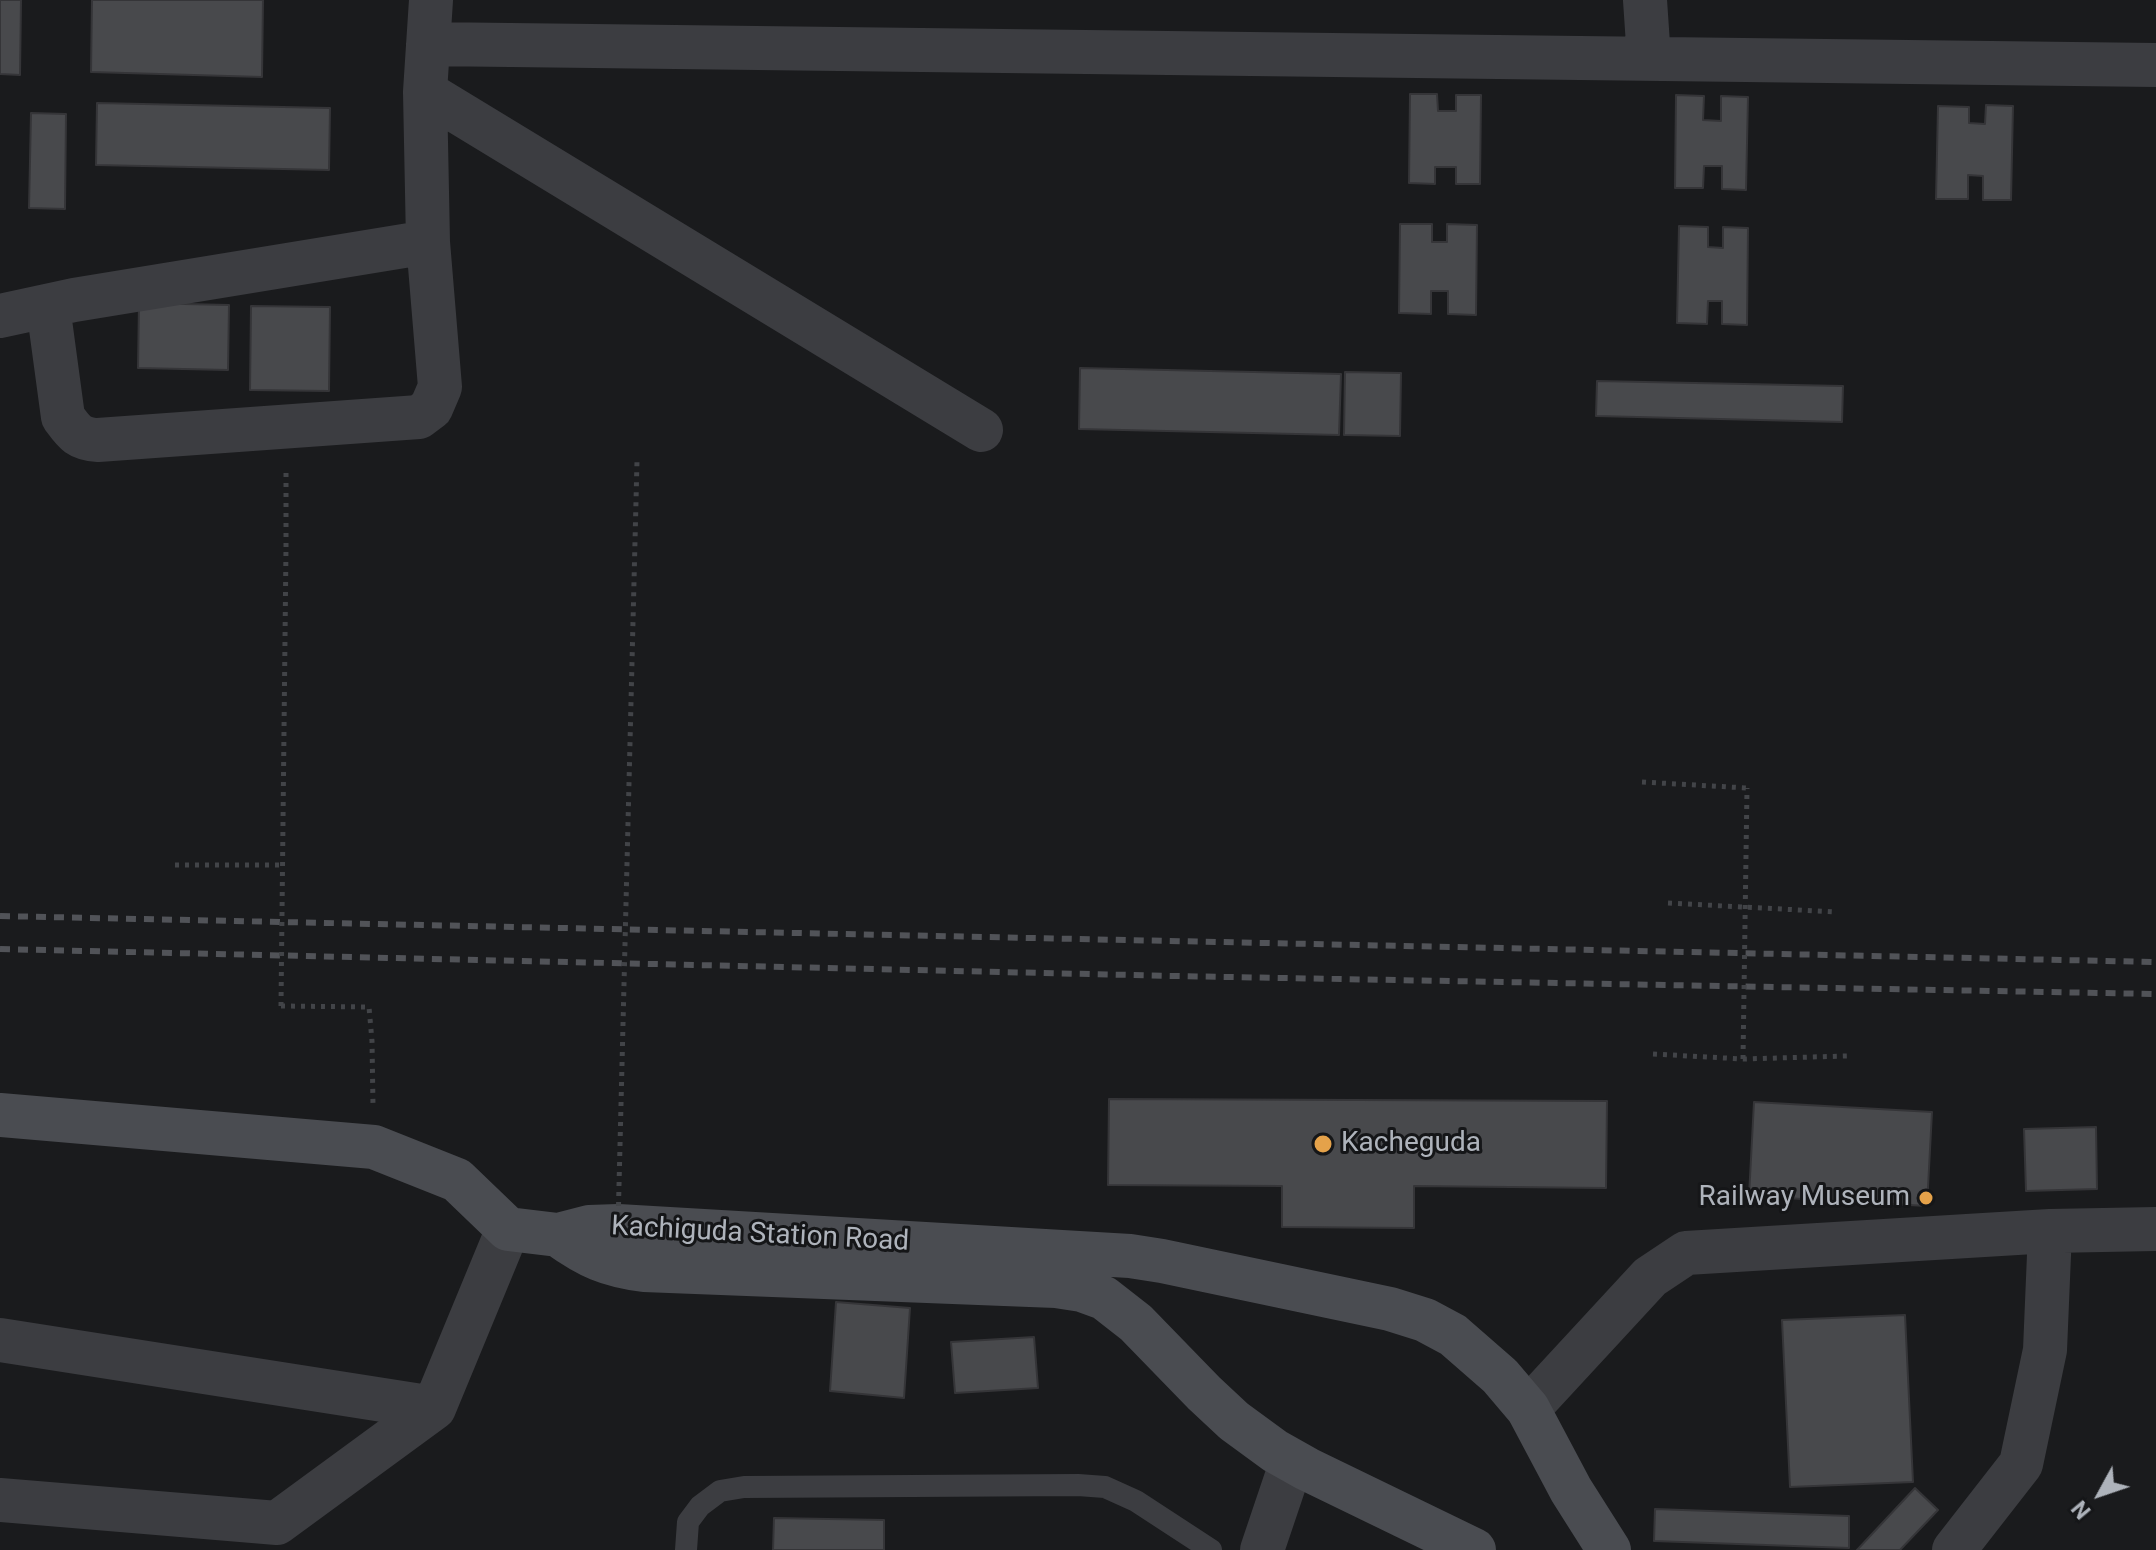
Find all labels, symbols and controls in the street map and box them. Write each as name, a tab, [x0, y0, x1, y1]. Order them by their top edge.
place label: Kacheguda	[1341, 1127, 1481, 1161]
marker: Kacheguda	[1312, 1133, 1334, 1155]
place label: Railway Museum	[1698, 1181, 1910, 1215]
marker: Railway Museum	[1917, 1189, 1935, 1207]
street label: Kachiguda Station Road	[610, 1210, 910, 1260]
north arrow	[2060, 1454, 2140, 1534]
text: N	[2067, 1496, 2096, 1524]

